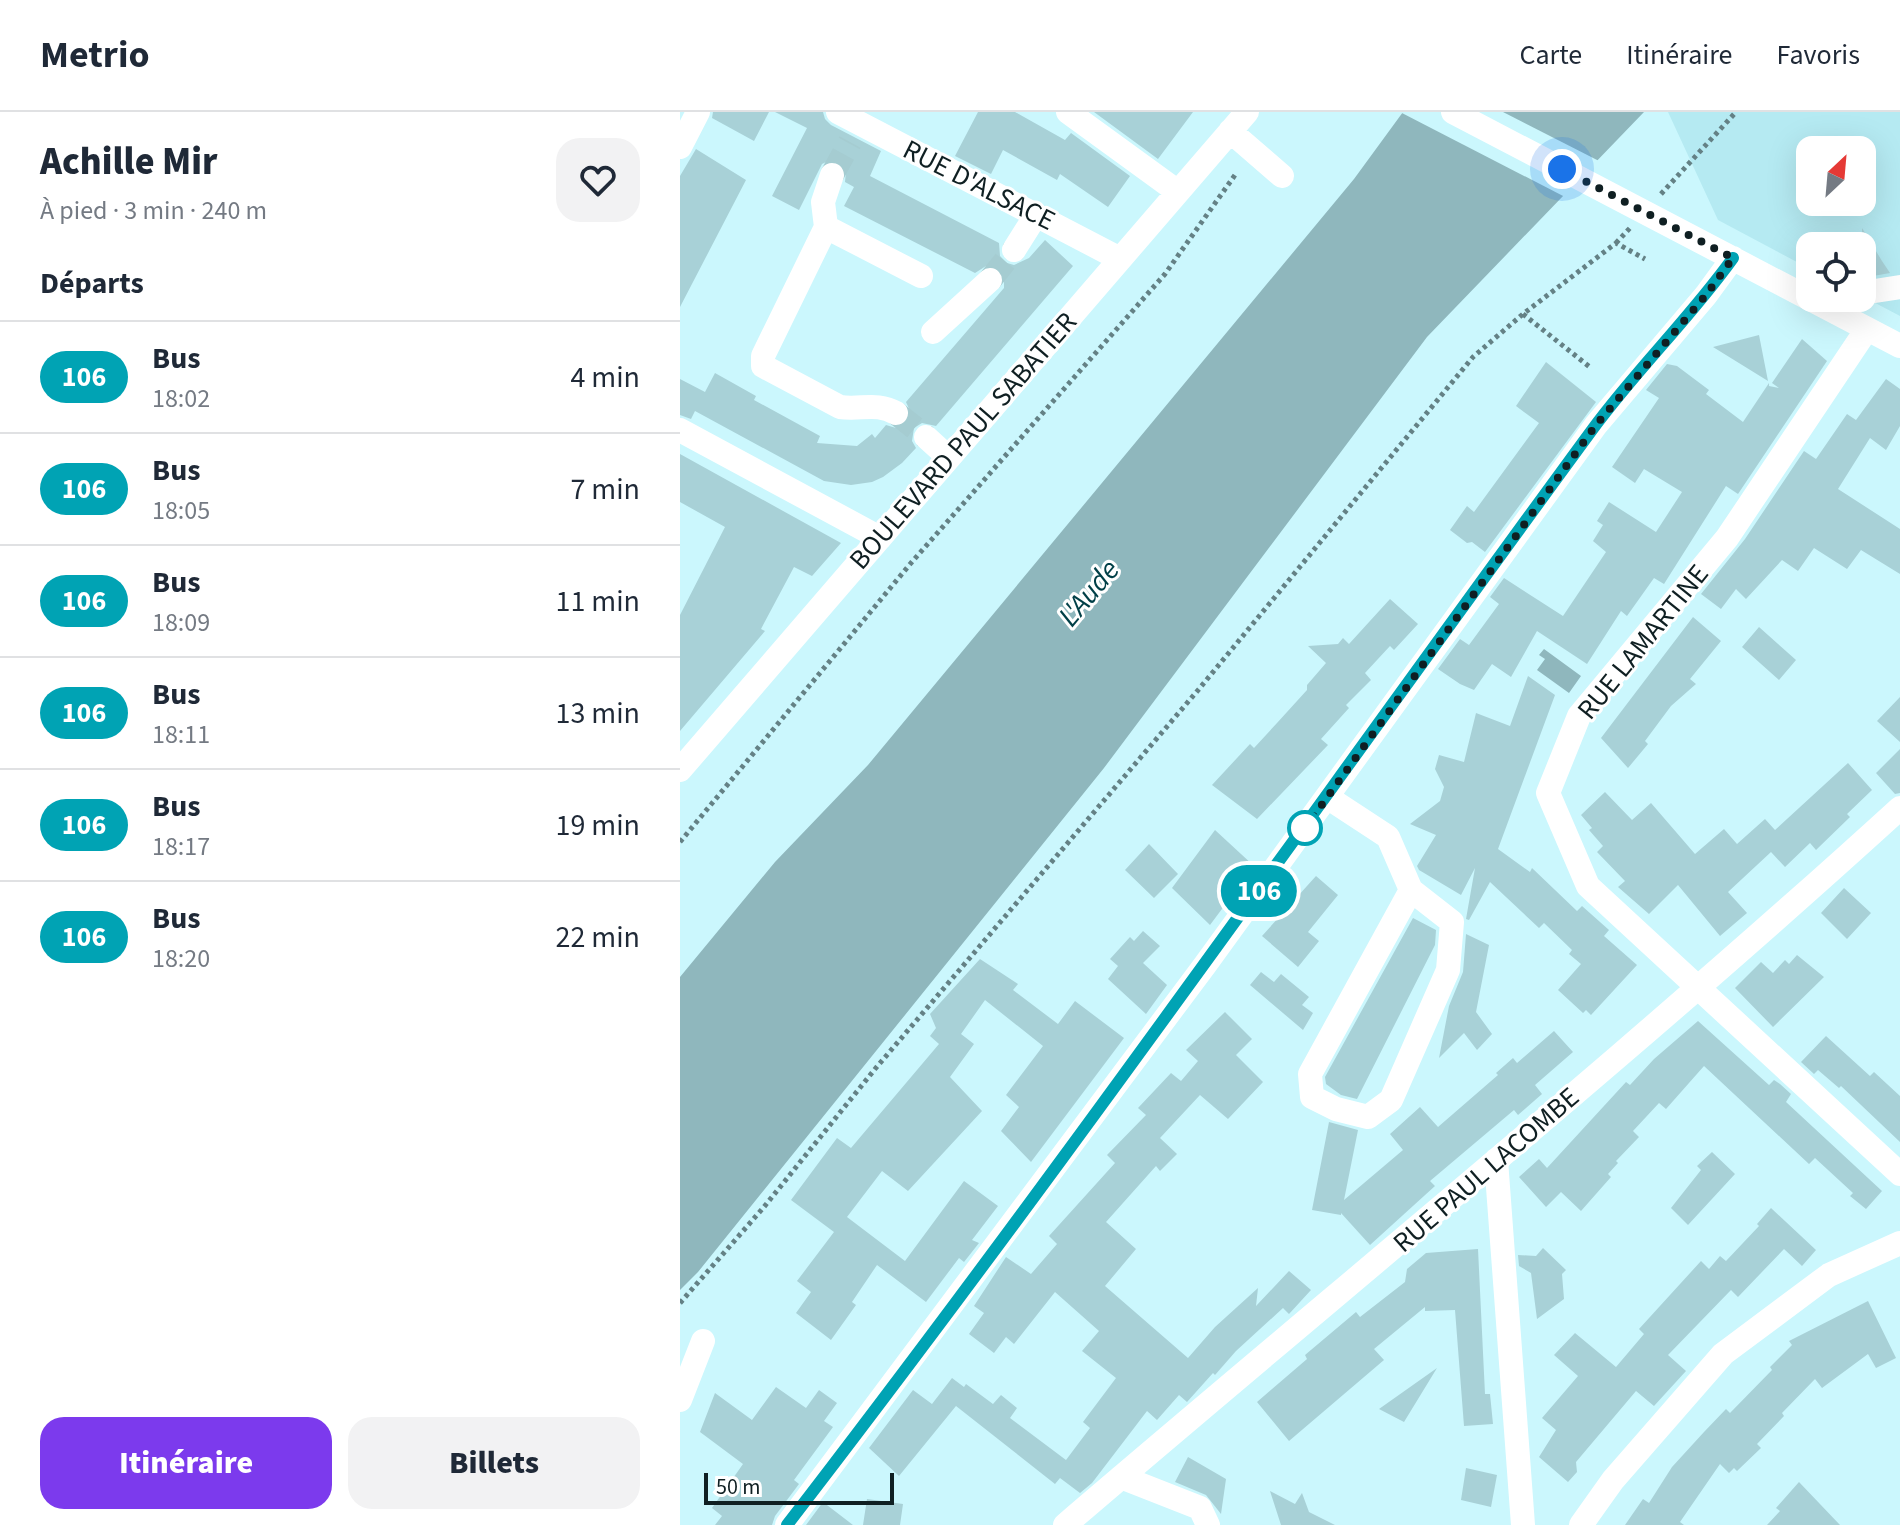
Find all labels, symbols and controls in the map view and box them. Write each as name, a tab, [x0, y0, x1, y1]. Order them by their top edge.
text: Metrio	[40, 28, 150, 82]
text: Carte	[1519, 35, 1582, 75]
text: Itinéraire	[1626, 35, 1733, 75]
text: Favoris	[1777, 35, 1860, 75]
street label: RUE D'ALSACE	[896, 130, 1062, 240]
text: Achille Mir	[40, 135, 218, 189]
north arrow	[1796, 136, 1876, 216]
map controls	[1796, 136, 1876, 312]
button: heart	[556, 138, 640, 222]
your location	[1542, 149, 1582, 189]
text: À pied · 3 min · 240 m	[40, 192, 267, 229]
button: locate	[1796, 232, 1876, 312]
text: Départs	[40, 262, 144, 305]
street label: BOULEVARD PAUL SABATIER	[840, 304, 1086, 578]
text: Bus	[152, 337, 200, 380]
text: 4 min	[570, 356, 640, 399]
text: 106	[62, 357, 106, 397]
text: 18:02	[152, 380, 210, 417]
text: Bus	[152, 449, 200, 492]
text: 7 min	[570, 468, 640, 511]
text: 106	[62, 469, 106, 509]
text: 18:05	[152, 492, 210, 529]
water label: L'Aude	[1048, 550, 1130, 636]
street label: RUE LAMARTINE	[1568, 556, 1718, 728]
text: Bus	[152, 561, 200, 604]
text: 11 min	[556, 580, 640, 623]
text: 106	[62, 581, 106, 621]
text: 18:09	[152, 604, 210, 641]
text: Bus	[152, 673, 200, 716]
text: 13 min	[556, 692, 640, 735]
text: 106	[62, 693, 106, 733]
text: 18:11	[152, 716, 210, 753]
text: Bus	[152, 785, 200, 828]
text: 19 min	[556, 804, 640, 847]
text: 106	[62, 805, 106, 845]
unlabelled marker	[1288, 811, 1322, 845]
text: 18:17	[152, 828, 210, 865]
line badge: 106	[1213, 865, 1305, 917]
text: 106	[1237, 871, 1281, 911]
text: Bus	[152, 897, 200, 940]
text: 22 min	[556, 916, 640, 959]
text: 106	[62, 917, 106, 957]
text: 18:20	[152, 940, 210, 977]
street label: RUE PAUL LACOMBE	[1384, 1078, 1588, 1262]
button: Itinéraire	[40, 1417, 332, 1509]
button: Billets	[348, 1417, 640, 1509]
scale bar	[704, 1469, 894, 1505]
text: 50 m	[716, 1471, 761, 1503]

